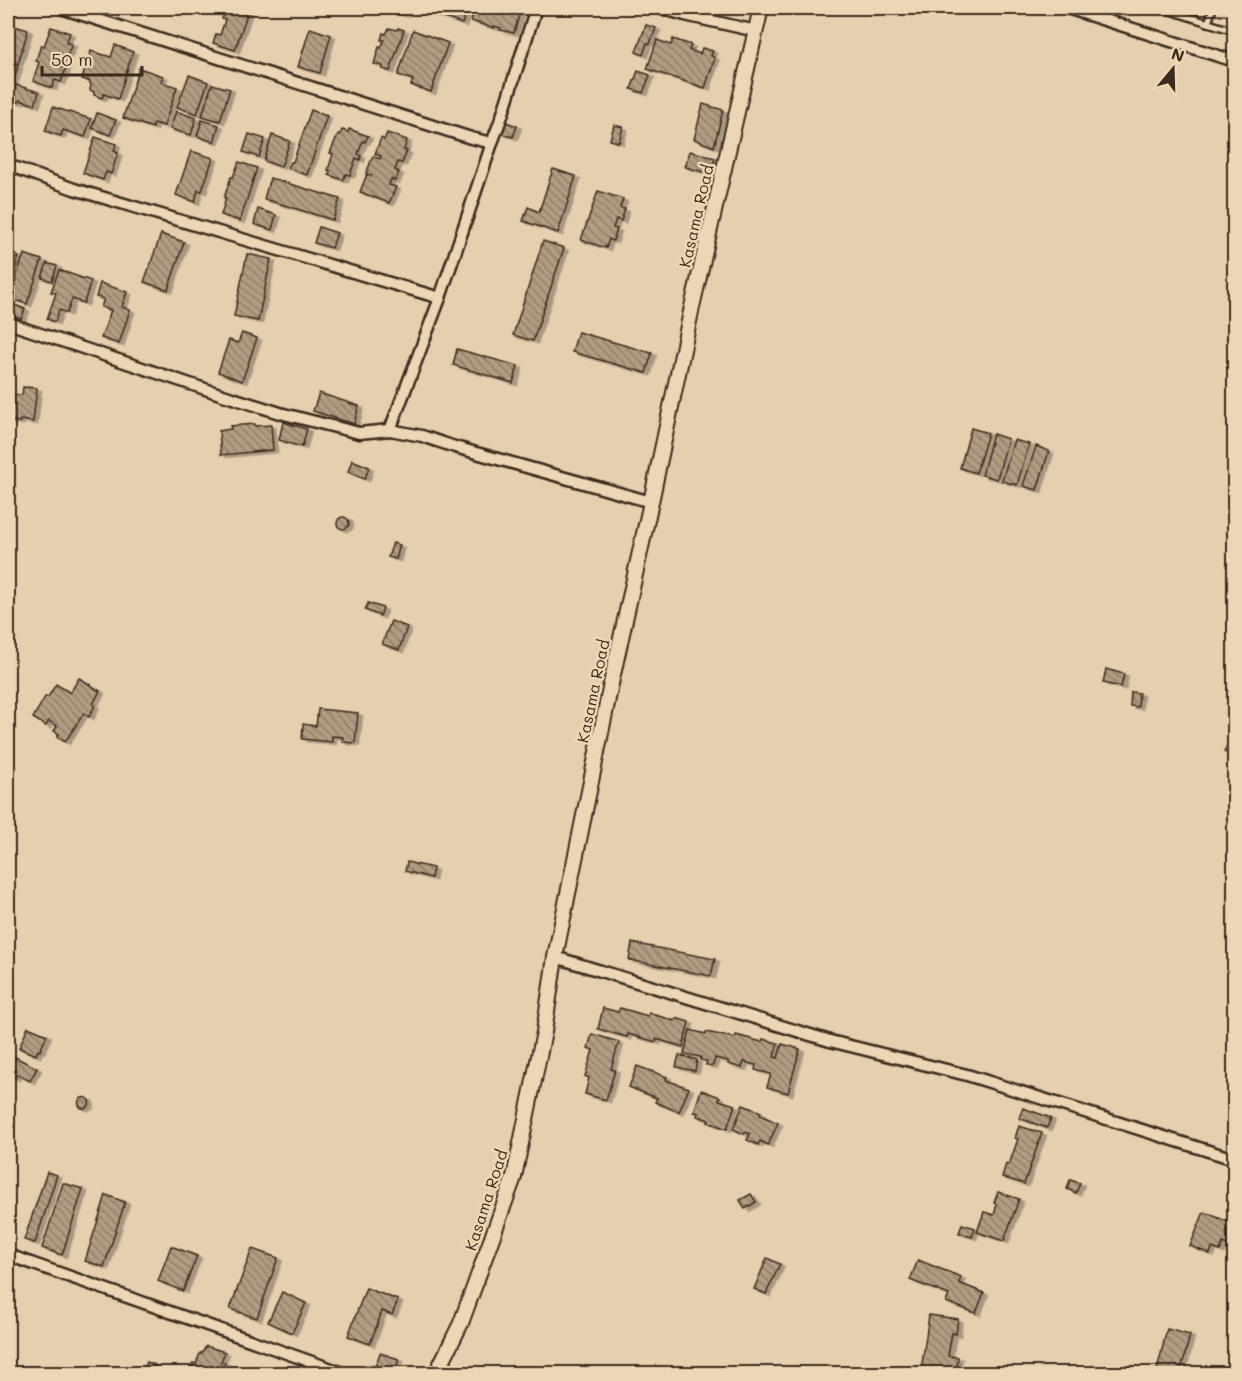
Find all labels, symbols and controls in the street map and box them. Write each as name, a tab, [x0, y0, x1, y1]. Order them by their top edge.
scale bar	[42, 39, 142, 77]
north arrow	[1143, 39, 1203, 99]
text: N	[1169, 42, 1187, 66]
text: 50 m	[51, 47, 93, 71]
street label: Kasama Road	[673, 162, 718, 269]
street label: Kasama Road	[571, 637, 614, 744]
street label: Kasama Road	[459, 1147, 512, 1253]

